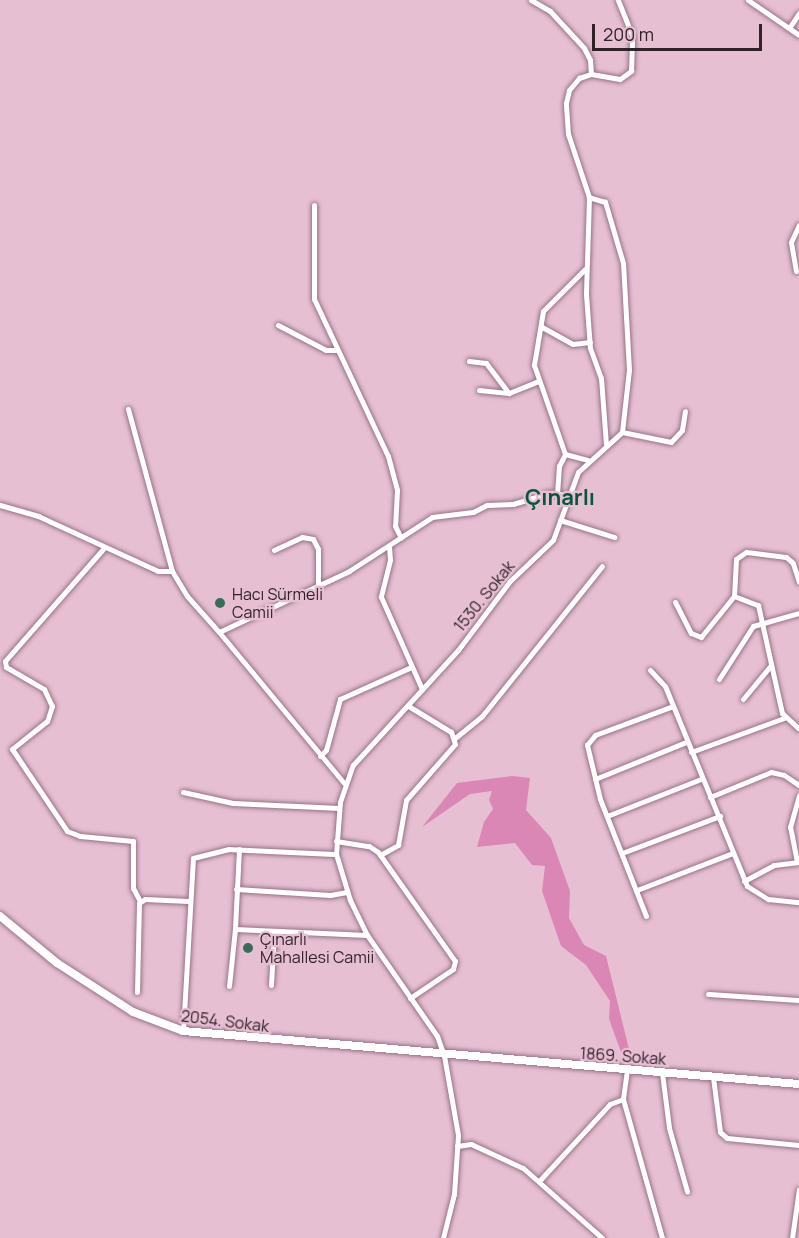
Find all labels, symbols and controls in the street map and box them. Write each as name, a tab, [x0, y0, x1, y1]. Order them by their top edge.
scale bar	[595, 12, 764, 50]
text: 200 m	[603, 22, 654, 46]
district label: Çınarlı	[525, 485, 595, 511]
street label: 1530. Sokak	[450, 557, 518, 635]
place label: Hacı Sürmeli Camii	[232, 584, 323, 622]
marker: Hacı Sürmeli Camii	[213, 596, 227, 610]
place label: Çınarlı Mahallesi Camii	[260, 929, 374, 967]
marker: Çınarlı Mahallesi Camii	[241, 941, 255, 955]
street label: 2054. Sokak	[180, 1006, 270, 1036]
street label: 1869. Sokak	[579, 1043, 667, 1069]

